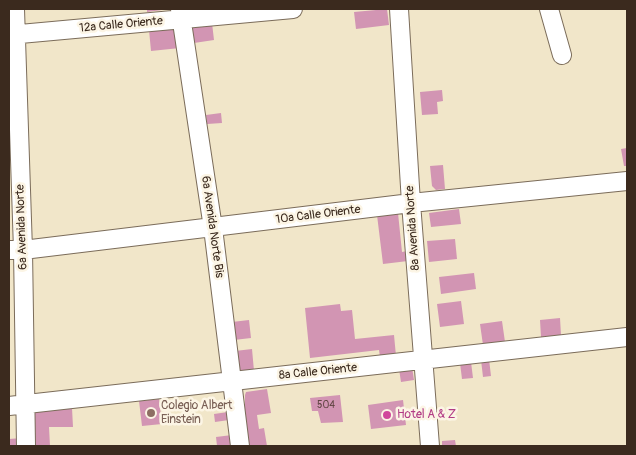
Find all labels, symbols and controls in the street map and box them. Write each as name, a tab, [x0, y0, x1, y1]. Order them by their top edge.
street label: 12a Calle Oriente	[79, 14, 163, 36]
street label: 6a Avenida Norte Bis	[198, 175, 226, 279]
street label: 6a Avenida Norte	[13, 184, 31, 270]
street label: 8a Avenida Norte	[403, 185, 423, 271]
street label: 10a Calle Oriente	[275, 203, 361, 227]
street label: 8a Calle Oriente	[278, 361, 358, 383]
place label: Colegio Albert Einstein	[161, 399, 232, 427]
house number: 504	[317, 399, 335, 411]
marker: Colegio Albert Einstein	[145, 407, 157, 419]
place label: Hotel A & Z	[397, 408, 456, 422]
marker: Hotel A & Z	[381, 409, 393, 421]

